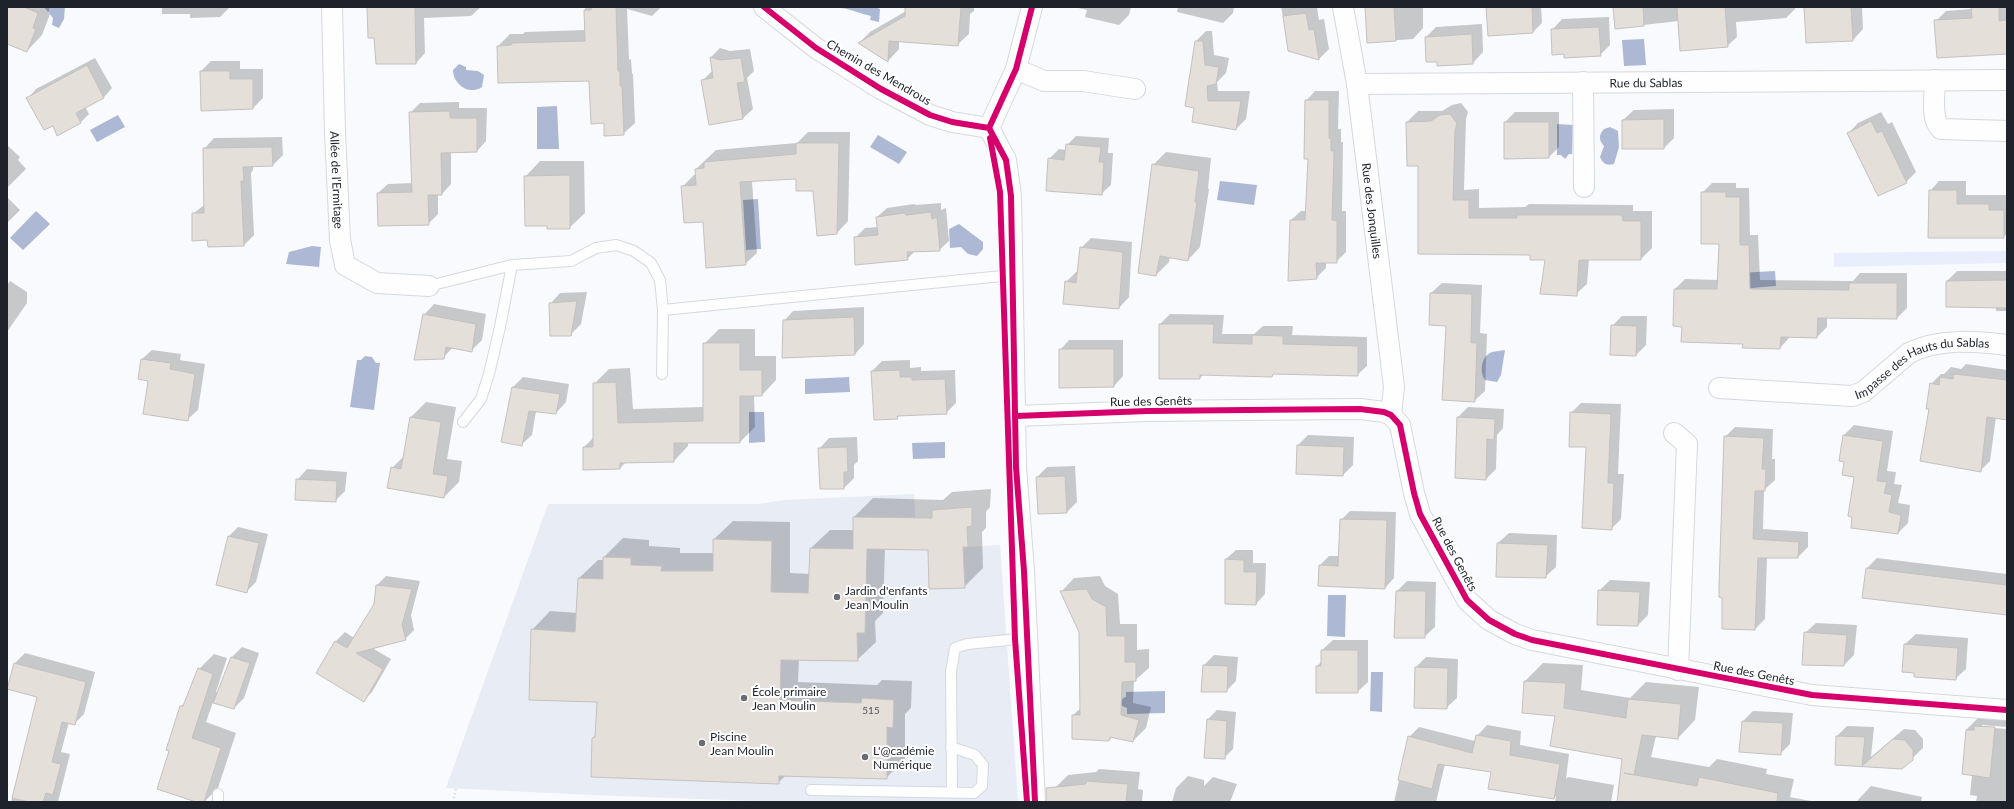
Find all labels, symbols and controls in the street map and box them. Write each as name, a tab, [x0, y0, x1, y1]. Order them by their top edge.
street label: Chemin des Mendrous	[824, 36, 934, 108]
street label: Rue du Sablas	[1609, 74, 1683, 90]
street label: Allée de l'Ermitage	[327, 131, 347, 229]
street label: Rue des Jonquilles	[1359, 162, 1386, 260]
street label: Impasse des Hauts du Sablas	[1853, 334, 1990, 402]
street label: Rue des Genêts	[1110, 393, 1192, 409]
street label: Rue des Genêts	[1429, 514, 1481, 594]
place label: Jardin d'enfants Jean Moulin	[845, 583, 927, 612]
marker: Jardin d'enfants Jean Moulin	[832, 592, 842, 602]
street label: Rue des Genêts	[1712, 658, 1796, 688]
place label: École primaire Jean Moulin	[752, 684, 826, 713]
marker: École primaire Jean Moulin	[739, 693, 749, 703]
house number: 515	[862, 704, 880, 716]
place label: Piscine Jean Moulin	[710, 729, 774, 758]
marker: Piscine Jean Moulin	[697, 738, 707, 748]
place label: L'@cadémie Numérique	[873, 743, 934, 772]
marker: L'@cadémie Numérique	[860, 752, 870, 762]

